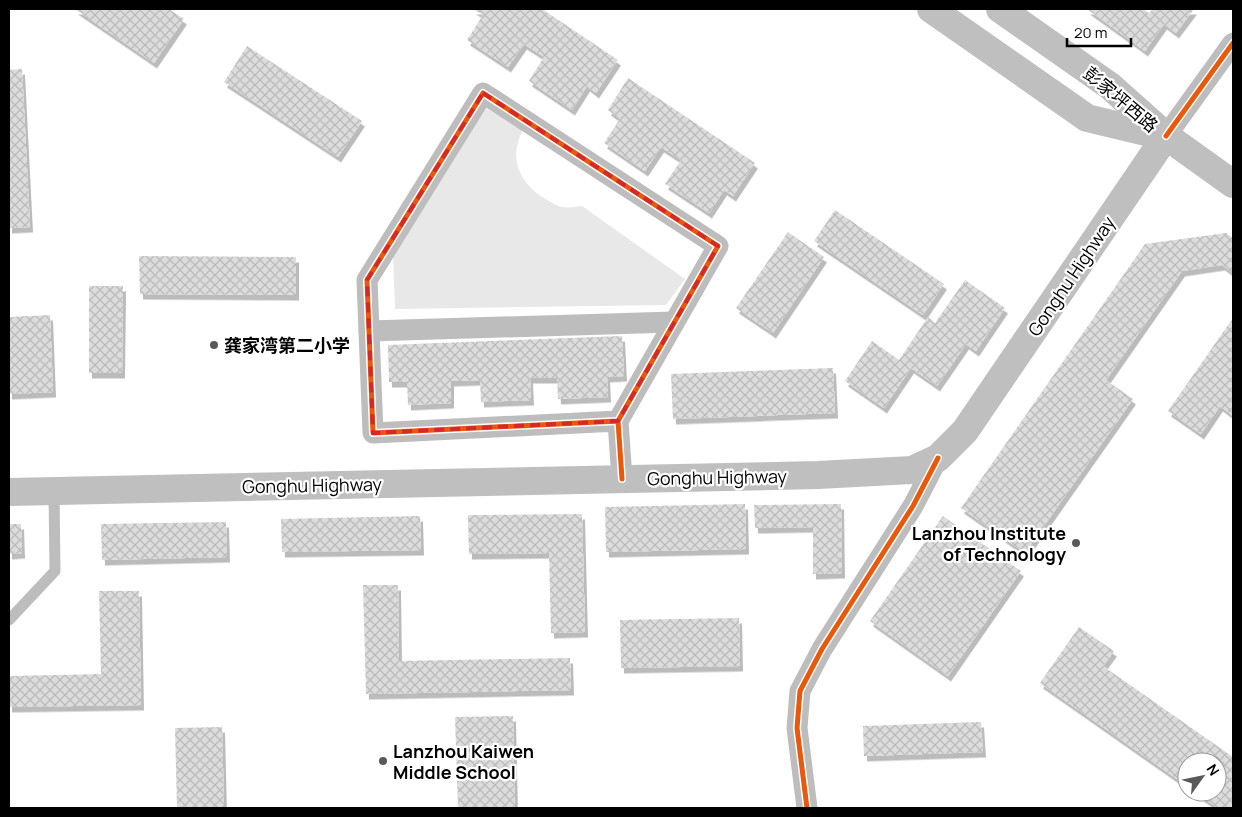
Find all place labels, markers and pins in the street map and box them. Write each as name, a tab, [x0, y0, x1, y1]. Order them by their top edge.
place label: 龚家湾第二小学	[224, 333, 350, 357]
marker: 龚家湾第二小学	[208, 339, 220, 351]
place label: Lanzhou Institute of Technology	[912, 521, 1066, 566]
marker: Lanzhou Institute of Technology	[1070, 537, 1082, 549]
place label: Lanzhou Kaiwen Middle School	[393, 739, 534, 784]
marker: Lanzhou Kaiwen Middle School	[377, 755, 389, 767]

